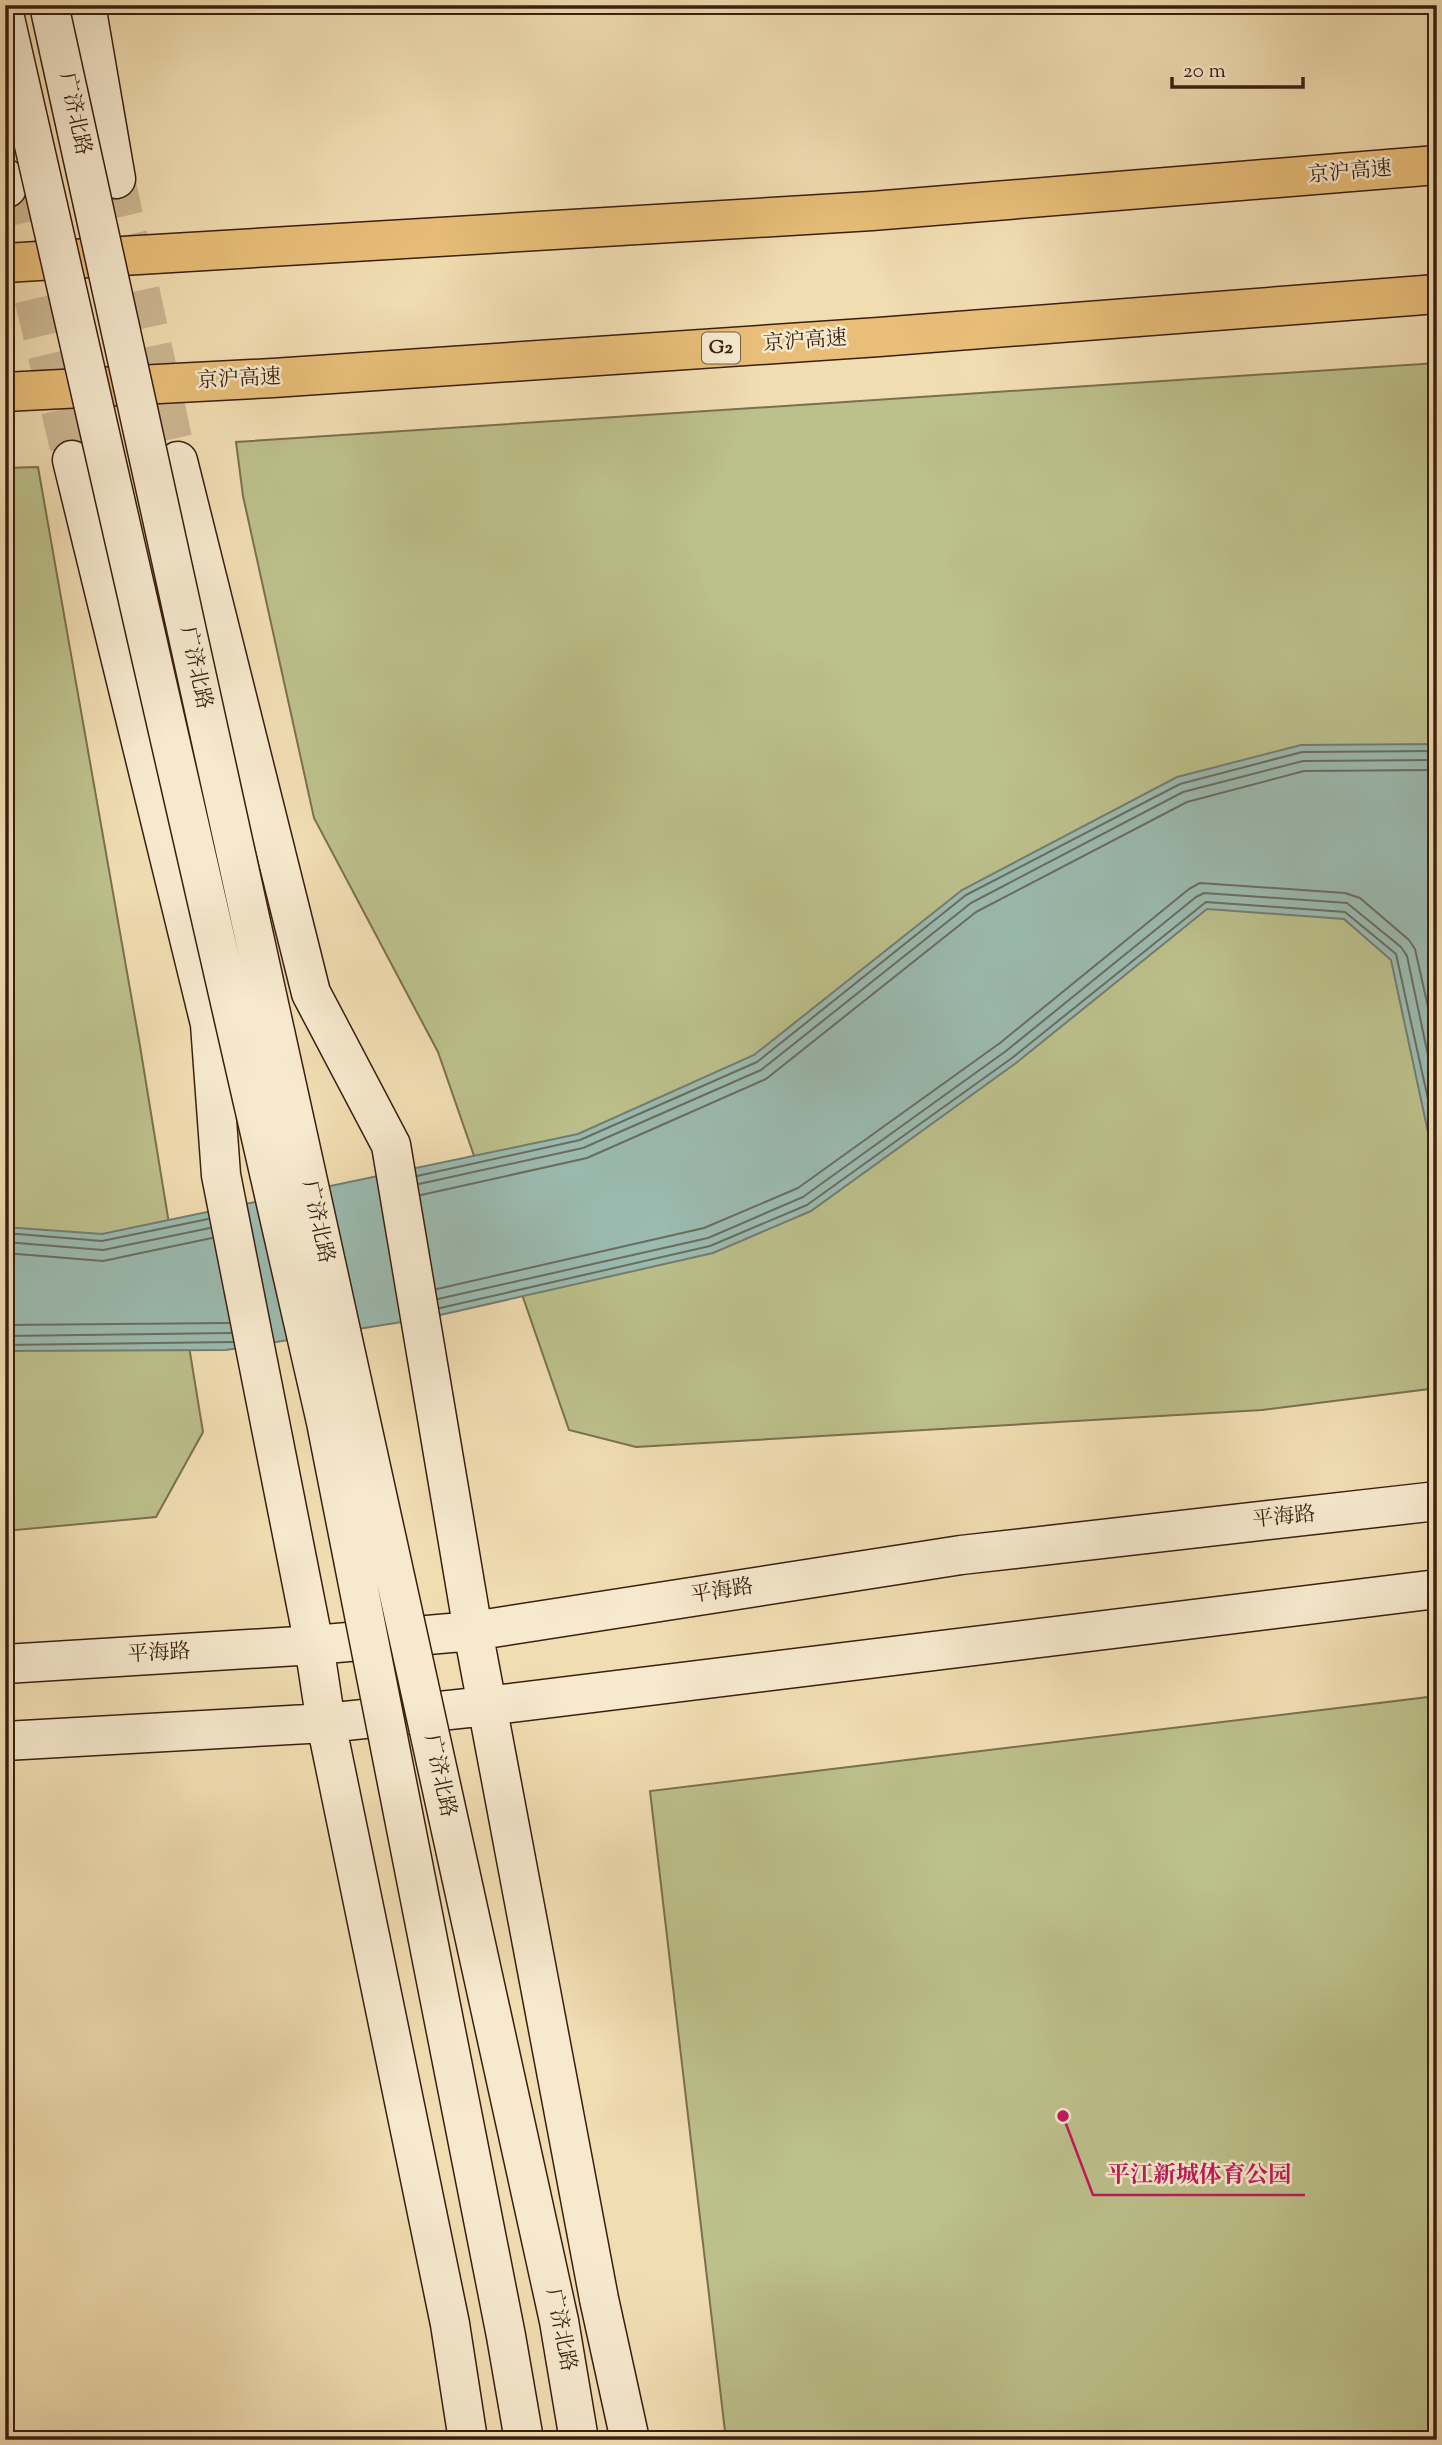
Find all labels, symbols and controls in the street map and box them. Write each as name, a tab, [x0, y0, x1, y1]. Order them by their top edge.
scale bar	[1172, 46, 1304, 90]
text: 20 m	[1183, 57, 1226, 87]
street label: 广济北路	[51, 70, 97, 158]
street label: 京沪高速	[1307, 154, 1393, 192]
street label: 京沪高速	[762, 324, 848, 360]
road number: G2	[702, 332, 740, 364]
street label: 京沪高速	[196, 363, 282, 397]
street label: 广济北路	[172, 624, 218, 712]
street label: 广济北路	[294, 1178, 340, 1266]
street label: 平海路	[1251, 1500, 1317, 1536]
street label: 平海路	[689, 1572, 755, 1612]
street label: 平海路	[127, 1637, 191, 1671]
street label: 广济北路	[416, 1732, 462, 1820]
callout: 平江新城体育公园	[1093, 2151, 1305, 2195]
text: 平江新城体育公园	[1107, 2160, 1291, 2193]
street label: 广济北路	[537, 2286, 583, 2374]

